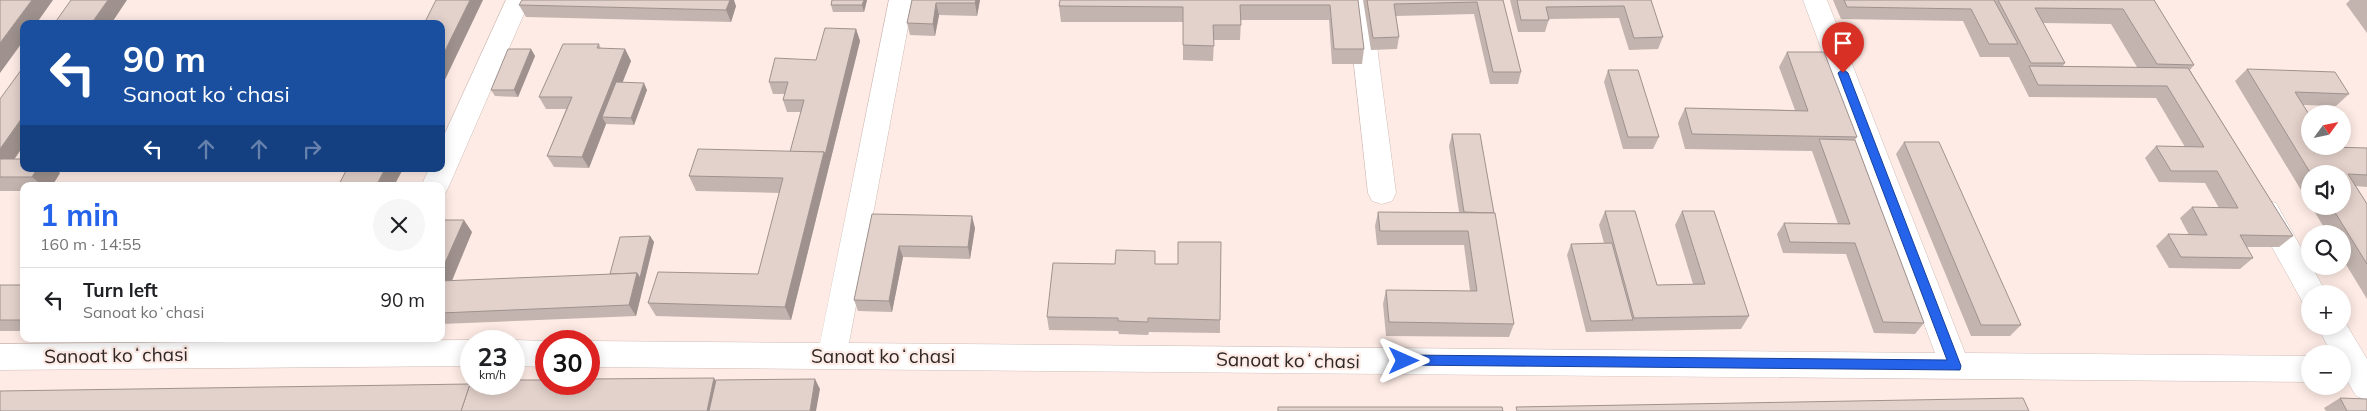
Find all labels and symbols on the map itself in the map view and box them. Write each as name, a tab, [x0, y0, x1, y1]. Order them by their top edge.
pin	[1822, 22, 1864, 73]
north arrow	[2301, 105, 2351, 155]
speed limit sign: 30	[535, 330, 600, 395]
position arrow	[1377, 334, 1429, 386]
street label: Sanoat koʻchasi	[44, 342, 188, 368]
street label: Sanoat koʻchasi	[811, 344, 955, 368]
street label: Sanoat koʻchasi	[1216, 347, 1360, 373]

